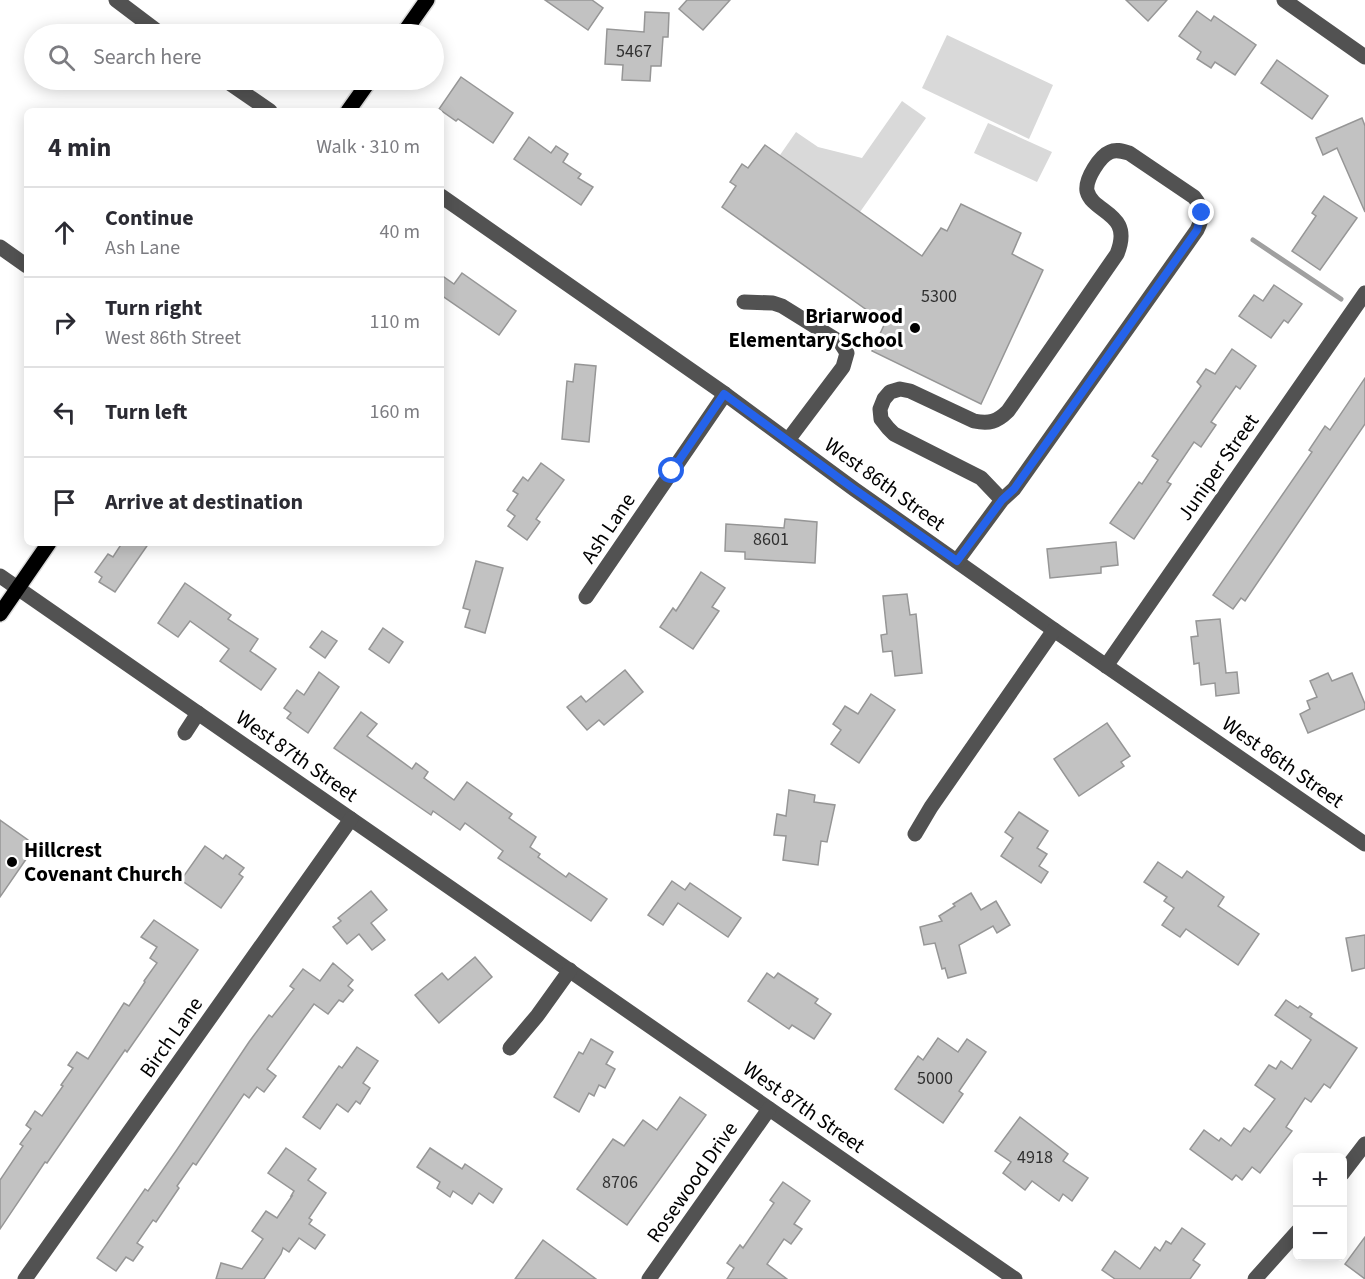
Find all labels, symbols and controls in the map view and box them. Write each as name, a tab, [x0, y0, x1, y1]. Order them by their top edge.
search box	[24, 24, 444, 90]
house number: 5467	[616, 39, 652, 64]
icon: search	[45, 41, 78, 74]
text: Search here	[93, 41, 201, 73]
text: 4 min	[48, 129, 111, 166]
text: Walk · 310 m	[316, 133, 420, 161]
route end	[1188, 199, 1214, 225]
text: Continue	[105, 202, 194, 234]
icon: ahead	[48, 216, 81, 249]
text: 40 m	[380, 218, 420, 246]
text: Ash Lane	[105, 234, 180, 262]
house number: 5300	[921, 284, 957, 309]
text: Turn right	[105, 292, 202, 324]
place label: Briarwood Elementary School	[729, 301, 903, 355]
icon: right	[48, 306, 81, 339]
text: 110 m	[370, 308, 420, 336]
marker: Briarwood Elementary School	[908, 321, 922, 335]
text: West 86th Street	[105, 324, 241, 352]
icon: left	[48, 396, 81, 429]
text: Turn left	[105, 396, 187, 428]
text: 160 m	[370, 398, 420, 426]
street label: Juniper Street	[1170, 407, 1266, 527]
street label: West 86th Street	[818, 430, 952, 538]
route start	[658, 457, 684, 483]
icon: arrive	[48, 486, 81, 519]
text: Arrive at destination	[105, 486, 303, 518]
street label: Ash Lane	[573, 487, 643, 569]
house number: 8601	[753, 527, 789, 552]
street label: West 87th Street	[230, 703, 364, 809]
street label: West 86th Street	[1216, 709, 1350, 815]
place label: Hillcrest Covenant Church	[24, 835, 183, 889]
marker: Hillcrest Covenant Church	[5, 855, 19, 869]
street label: Birch Lane	[132, 991, 210, 1083]
street label: West 87th Street	[737, 1054, 871, 1160]
house number: 5000	[917, 1066, 953, 1091]
street label: Rosewood Drive	[639, 1115, 745, 1249]
house number: 4918	[1017, 1145, 1053, 1170]
map controls	[1293, 1153, 1347, 1261]
button: +	[1293, 1153, 1347, 1207]
house number: 8706	[602, 1170, 638, 1195]
button: −	[1293, 1207, 1347, 1261]

